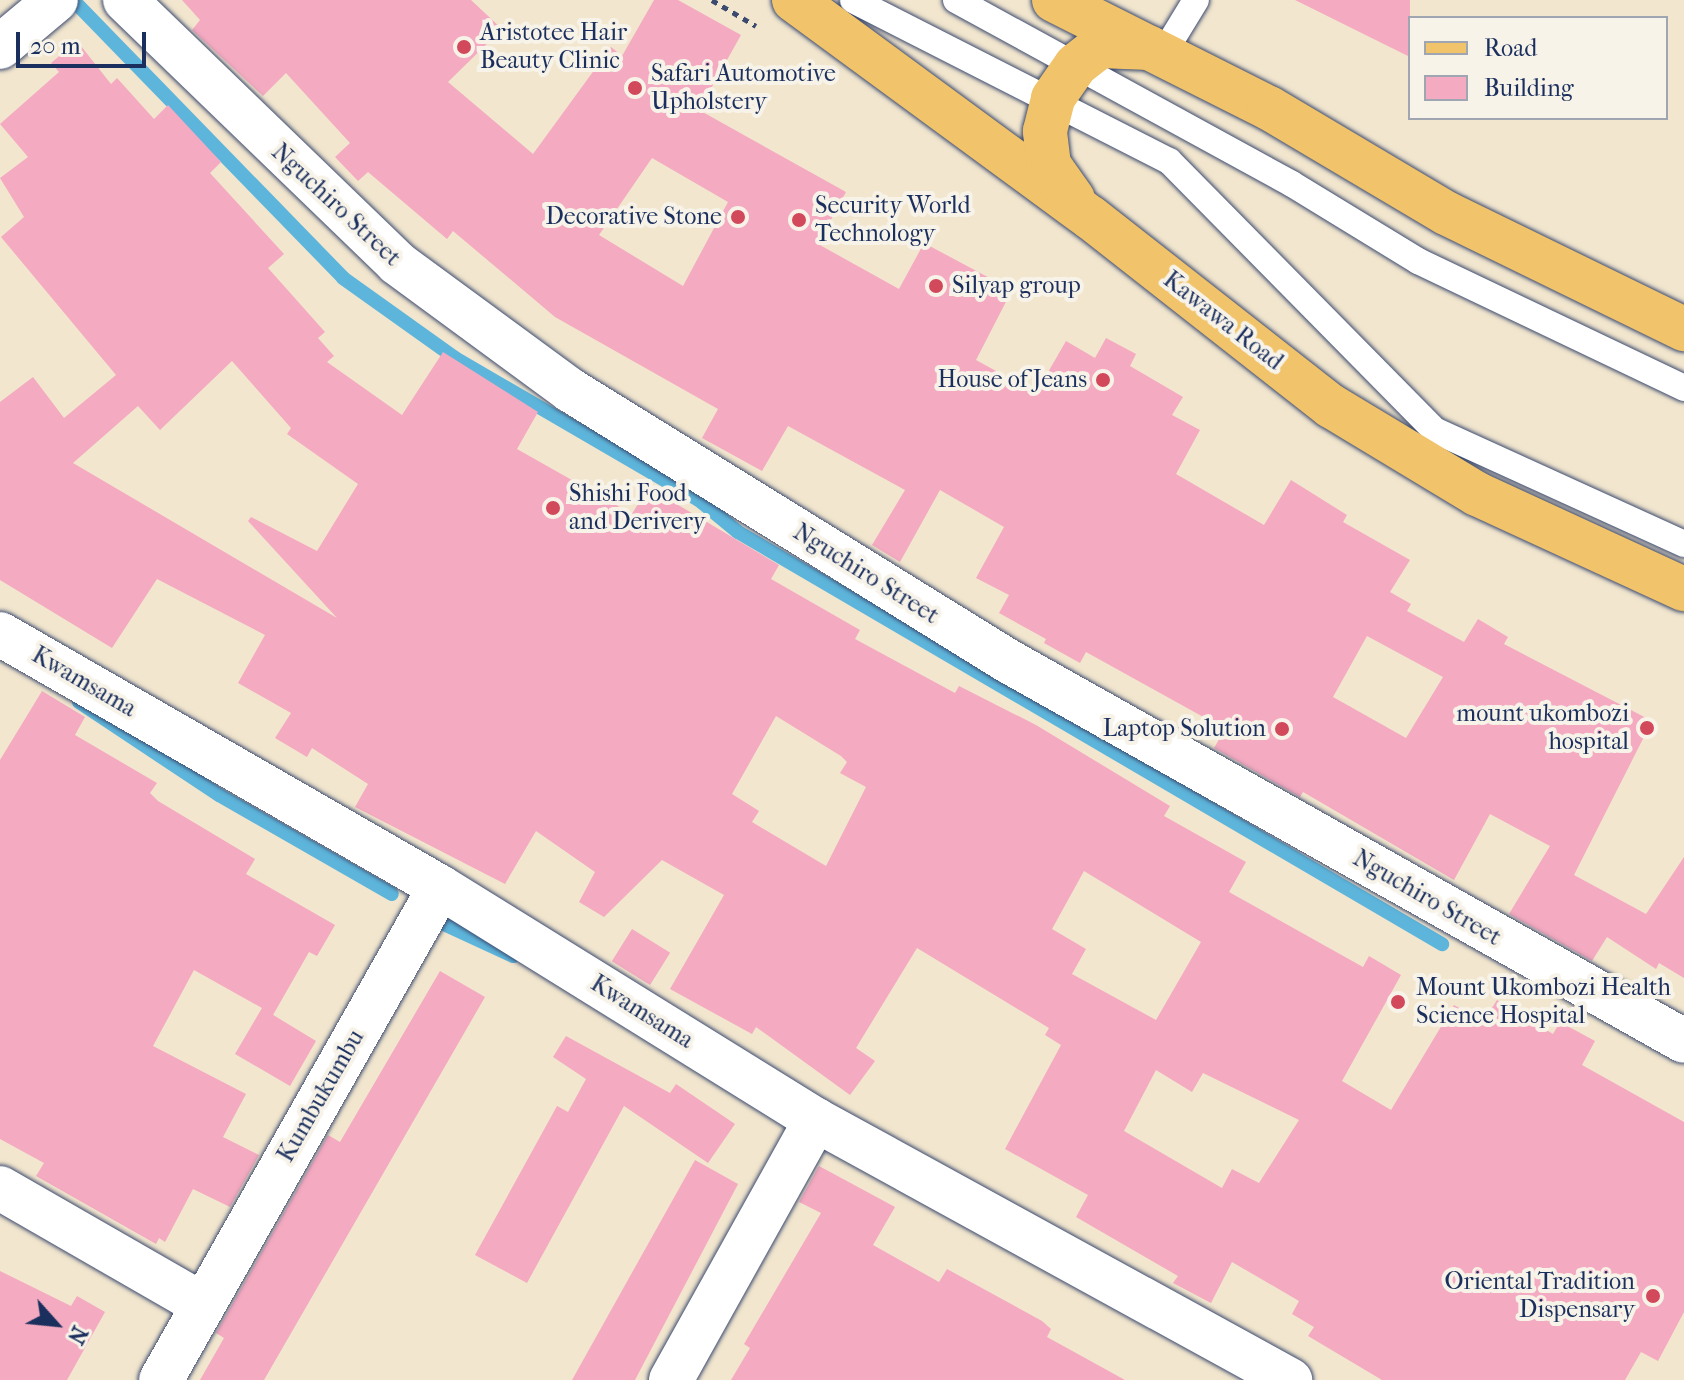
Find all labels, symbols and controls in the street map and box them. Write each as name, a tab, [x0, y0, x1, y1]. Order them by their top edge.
scale bar	[20, 16, 150, 66]
legend	[1408, 16, 1668, 120]
place label: Aristotee Hair Beauty Clinic	[480, 19, 627, 75]
text: 20 m	[30, 32, 81, 60]
text: Road	[1484, 34, 1537, 62]
marker: Aristotee Hair Beauty Clinic	[455, 38, 473, 56]
place label: Safari Automotive Upholstery	[651, 60, 836, 116]
text: Building	[1484, 74, 1574, 102]
marker: Safari Automotive Upholstery	[626, 79, 644, 97]
street label: Nguchiro Street	[265, 138, 407, 272]
place label: Security World Technology	[815, 192, 971, 248]
place label: Decorative Stone	[545, 203, 722, 231]
marker: Decorative Stone	[729, 208, 747, 226]
marker: Security World Technology	[790, 211, 808, 229]
street label: Kawawa Road	[1157, 265, 1289, 377]
place label: Silyap group	[952, 272, 1081, 300]
marker: Silyap group	[927, 277, 945, 295]
place label: House of Jeans	[938, 366, 1087, 394]
marker: House of Jeans	[1094, 371, 1112, 389]
place label: Shishi Food and Derivery	[569, 480, 706, 536]
marker: Shishi Food and Derivery	[544, 499, 562, 517]
street label: Nguchiro Street	[788, 518, 944, 630]
street label: Kwamsama	[27, 641, 141, 723]
place label: mount ukombozi hospital	[1456, 700, 1629, 756]
place label: Laptop Solution	[1103, 715, 1266, 743]
marker: mount ukombozi hospital	[1636, 717, 1658, 739]
marker: Laptop Solution	[1273, 720, 1291, 738]
street label: Nguchiro Street	[1348, 844, 1506, 952]
street label: Kwamsama	[585, 969, 699, 1055]
place label: Mount Ukombozi Health Science Hospital	[1416, 974, 1671, 1030]
marker: Mount Ukombozi Health Science Hospital	[1387, 991, 1409, 1013]
street label: Kumbukumbu	[271, 1025, 371, 1167]
place label: Oriental Tradition Dispensary	[1445, 1268, 1635, 1324]
north arrow	[16, 1284, 96, 1364]
marker: Oriental Tradition Dispensary	[1642, 1285, 1664, 1307]
text: N	[62, 1322, 93, 1348]

